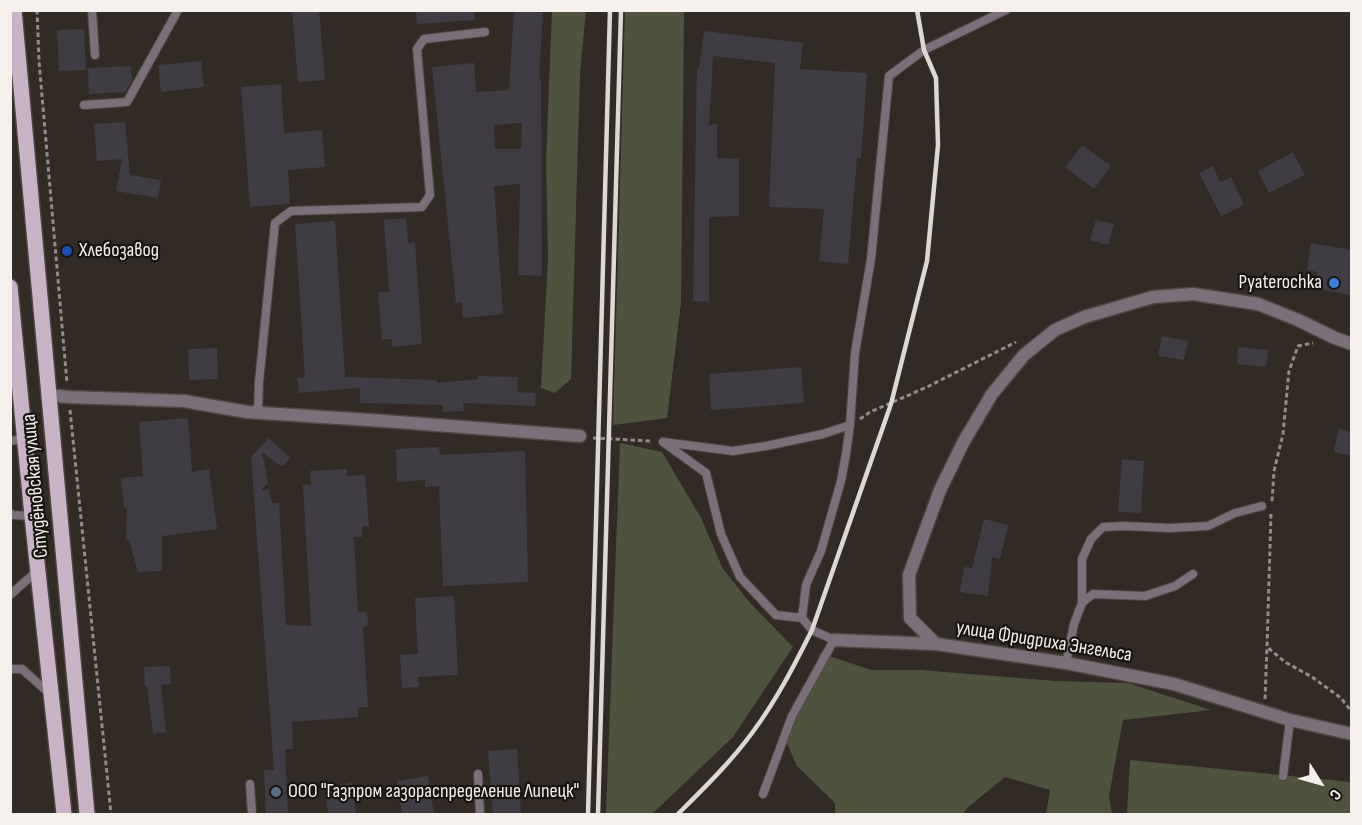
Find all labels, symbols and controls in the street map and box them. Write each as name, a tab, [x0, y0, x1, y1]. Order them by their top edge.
place label: Хлебозавод	[79, 239, 159, 263]
marker: Хлебозавод	[60, 244, 74, 258]
place label: Pyaterochka	[1239, 271, 1322, 295]
marker: Pyaterochka	[1327, 276, 1341, 290]
street label: Студёновская улица	[18, 413, 54, 559]
street label: улица Фридриха Энгельса	[954, 616, 1134, 668]
north arrow	[1290, 753, 1350, 813]
place label: ООО "Газпром газораспределение Липецк"	[288, 780, 579, 804]
marker: ООО "Газпром газораспределение Липецк"	[269, 785, 283, 799]
text: С	[1325, 785, 1345, 803]

